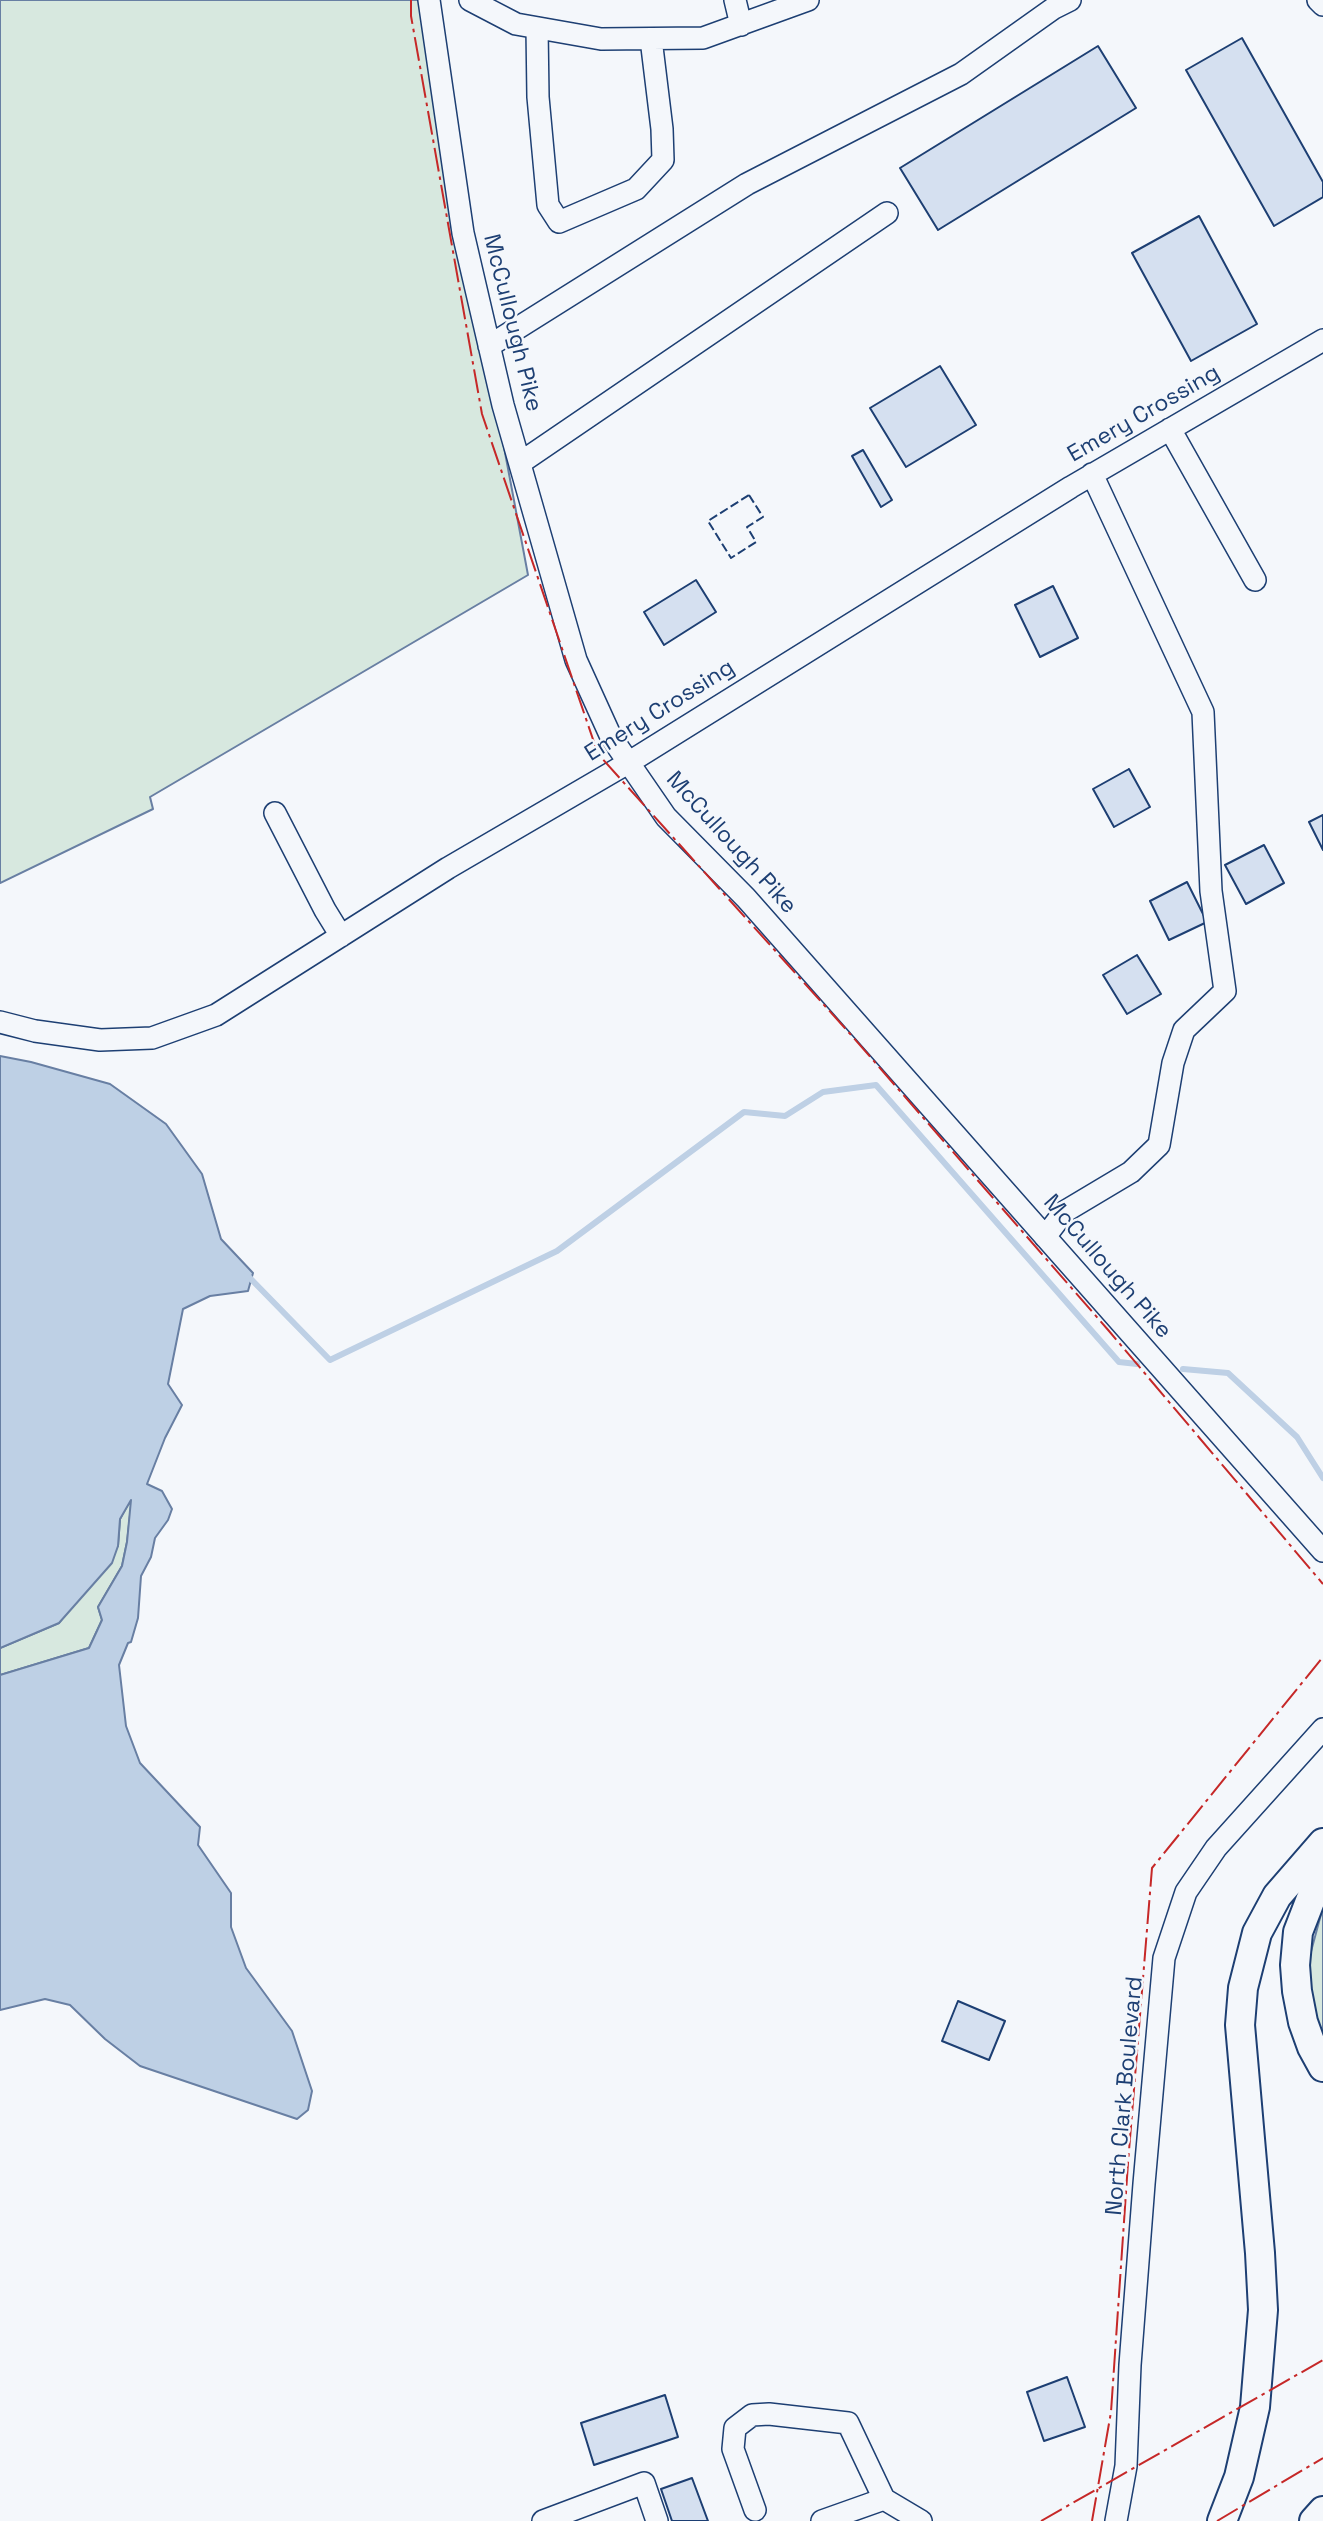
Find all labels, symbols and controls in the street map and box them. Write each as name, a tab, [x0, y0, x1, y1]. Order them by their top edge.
street label: McCullough Pike	[477, 232, 547, 414]
street label: Emery Crossing	[1063, 359, 1225, 469]
street label: Emery Crossing	[580, 654, 740, 768]
street label: McCullough Pike	[660, 766, 802, 920]
street label: McCullough Pike	[1037, 1189, 1177, 1345]
street label: North Clark Boulevard	[1101, 1975, 1149, 2217]

